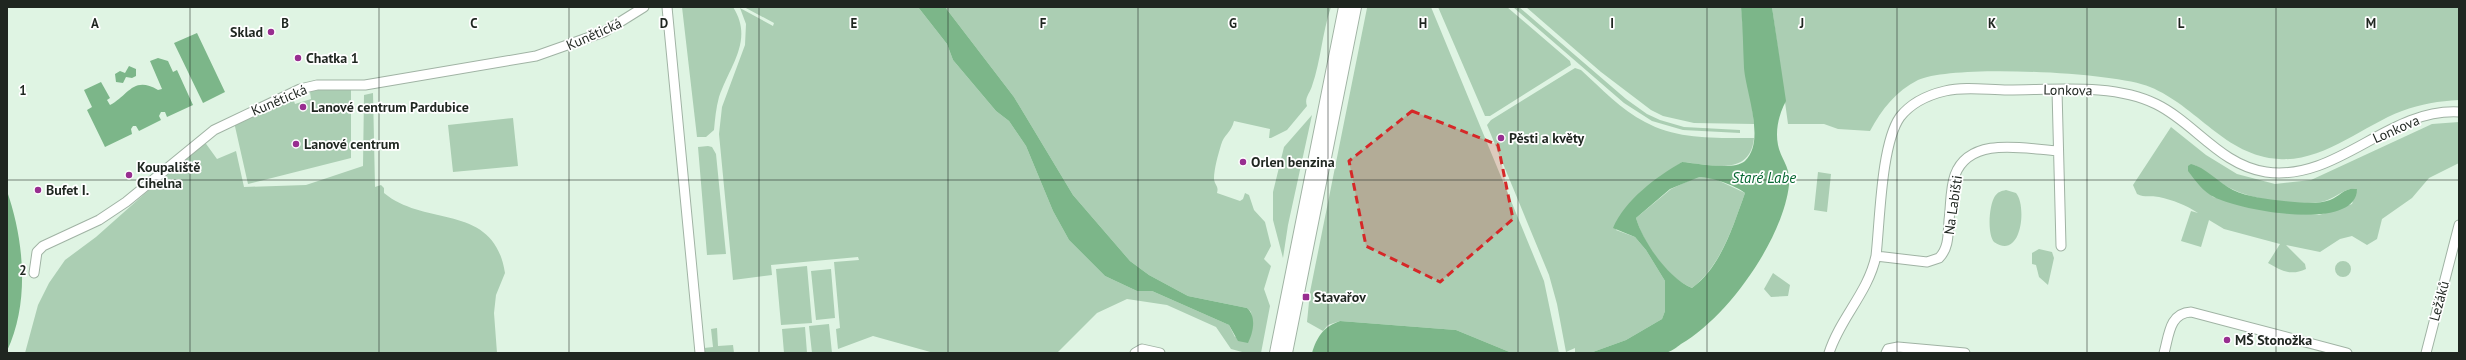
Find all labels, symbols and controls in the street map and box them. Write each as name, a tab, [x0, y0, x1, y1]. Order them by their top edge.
street label: Kunětická	[563, 14, 625, 54]
text: A	[91, 15, 99, 32]
text: B	[281, 15, 289, 32]
text: C	[470, 15, 478, 32]
text: D	[660, 15, 668, 32]
text: E	[851, 15, 858, 32]
text: F	[1040, 15, 1047, 32]
text: G	[1229, 15, 1237, 32]
text: H	[1419, 15, 1427, 32]
text: I	[1610, 15, 1614, 32]
text: J	[1799, 15, 1804, 32]
text: K	[1988, 15, 1996, 32]
text: L	[2178, 15, 2185, 32]
text: M	[2366, 15, 2376, 32]
place label: Sklad	[230, 23, 263, 41]
marker: Sklad	[266, 27, 276, 37]
place label: Chatka 1	[306, 49, 359, 67]
marker: Chatka 1	[293, 53, 303, 63]
street label: Kunětická	[248, 80, 310, 120]
street label: Lonkova	[2043, 81, 2093, 99]
text: 1	[19, 82, 27, 99]
place label: Lanové centrum Pardubice	[311, 98, 469, 116]
marker: Lanové centrum Pardubice	[298, 102, 308, 112]
street label: Lonkova	[2370, 111, 2422, 147]
place label: Pěsti a květy	[1509, 129, 1585, 147]
marker: Pěsti a květy	[1496, 133, 1506, 143]
place label: Lanové centrum	[304, 135, 400, 153]
marker: Lanové centrum	[291, 139, 301, 149]
place label: Orlen benzina	[1251, 153, 1335, 171]
marker: Orlen benzina	[1238, 157, 1248, 167]
place label: Koupaliště Cihelna	[137, 158, 200, 192]
water label: Staré Labe	[1732, 168, 1796, 187]
marker: Koupaliště Cihelna	[124, 170, 134, 180]
street label: Na Labišti	[1940, 174, 1966, 236]
place label: Bufet I.	[46, 181, 89, 199]
marker: Bufet I.	[33, 185, 43, 195]
text: 2	[19, 262, 27, 279]
street label: Ležáků	[2425, 279, 2453, 323]
place label: Stavařov	[1314, 288, 1366, 306]
marker: Stavařov	[1301, 292, 1311, 302]
place label: MŠ Stonožka	[2235, 331, 2312, 349]
marker: MŠ Stonožka	[2222, 335, 2232, 345]

